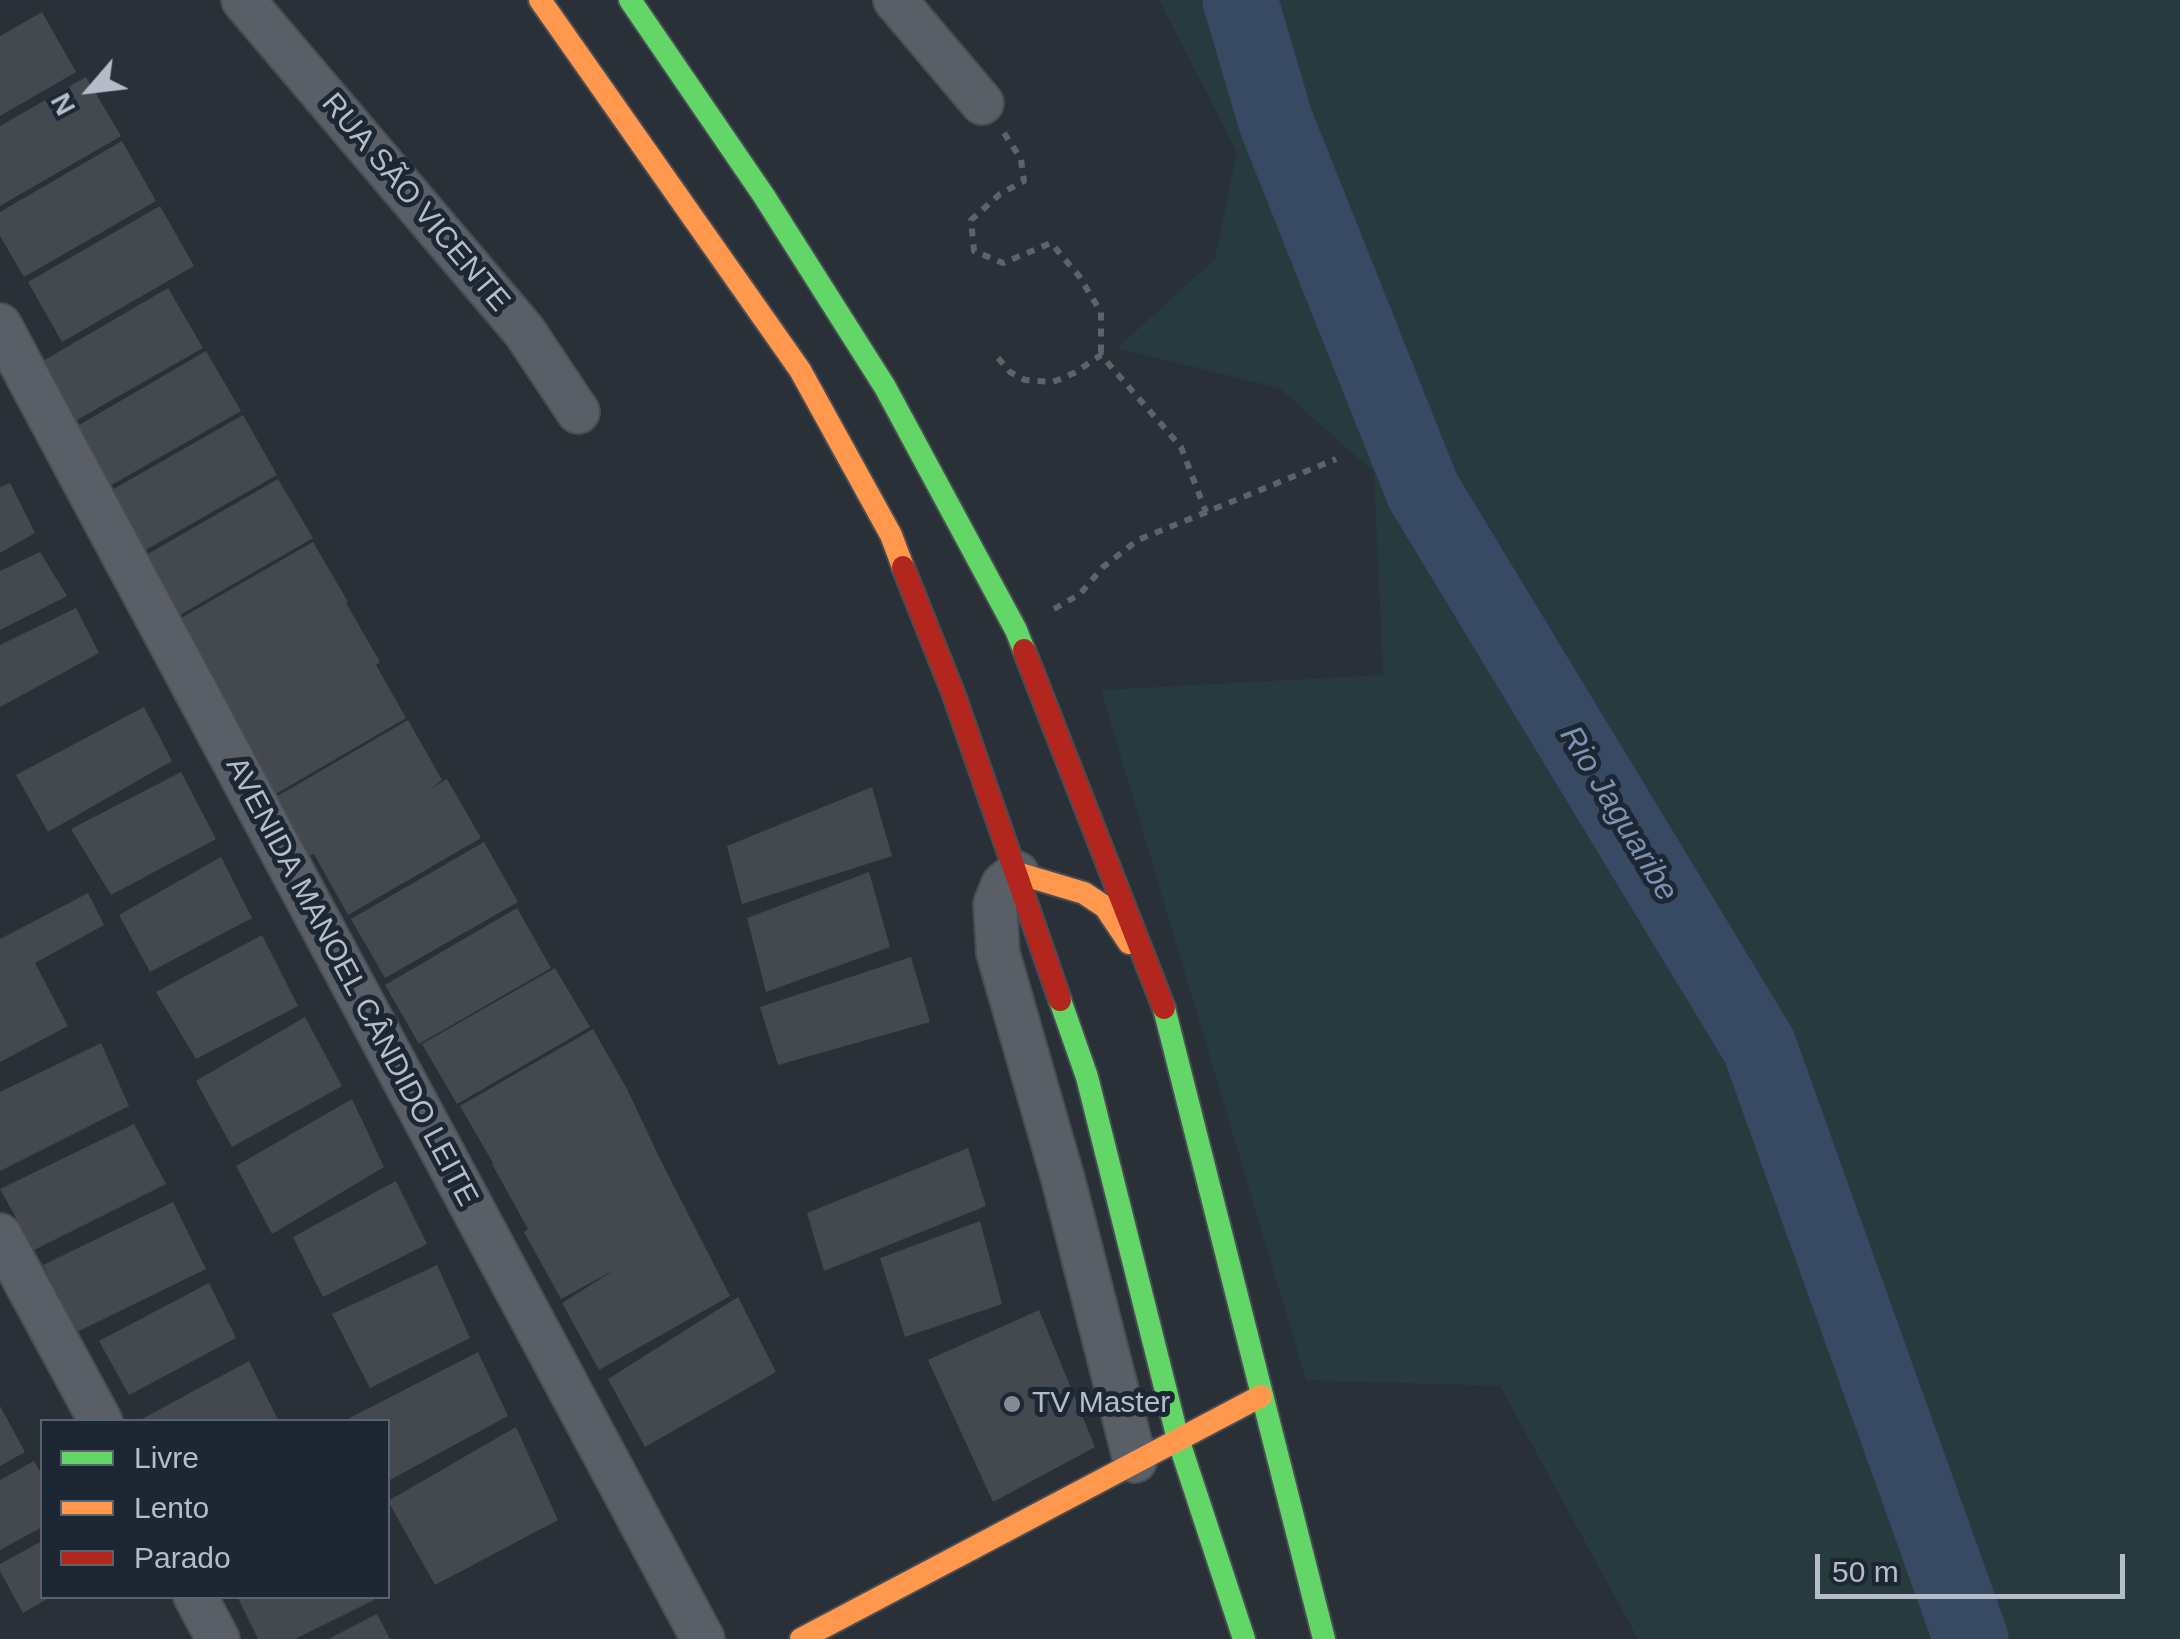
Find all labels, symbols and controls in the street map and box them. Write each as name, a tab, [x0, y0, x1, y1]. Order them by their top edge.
north arrow	[40, 40, 140, 140]
street label: RUA SÃO VICENTE	[313, 87, 517, 319]
text: N	[45, 88, 82, 121]
water label: Rio Jaguaribe	[1551, 719, 1685, 909]
street label: AVENIDA MANOEL CÂNDIDO LEITE	[217, 752, 485, 1212]
place label: TV Master	[1032, 1386, 1170, 1422]
marker: TV Master	[1001, 1393, 1023, 1415]
legend	[40, 1419, 390, 1599]
text: Livre	[134, 1441, 199, 1474]
text: Lento	[134, 1491, 209, 1524]
scale bar	[1820, 1534, 2130, 1596]
text: Parado	[134, 1541, 231, 1574]
text: 50 m	[1832, 1555, 1899, 1588]

